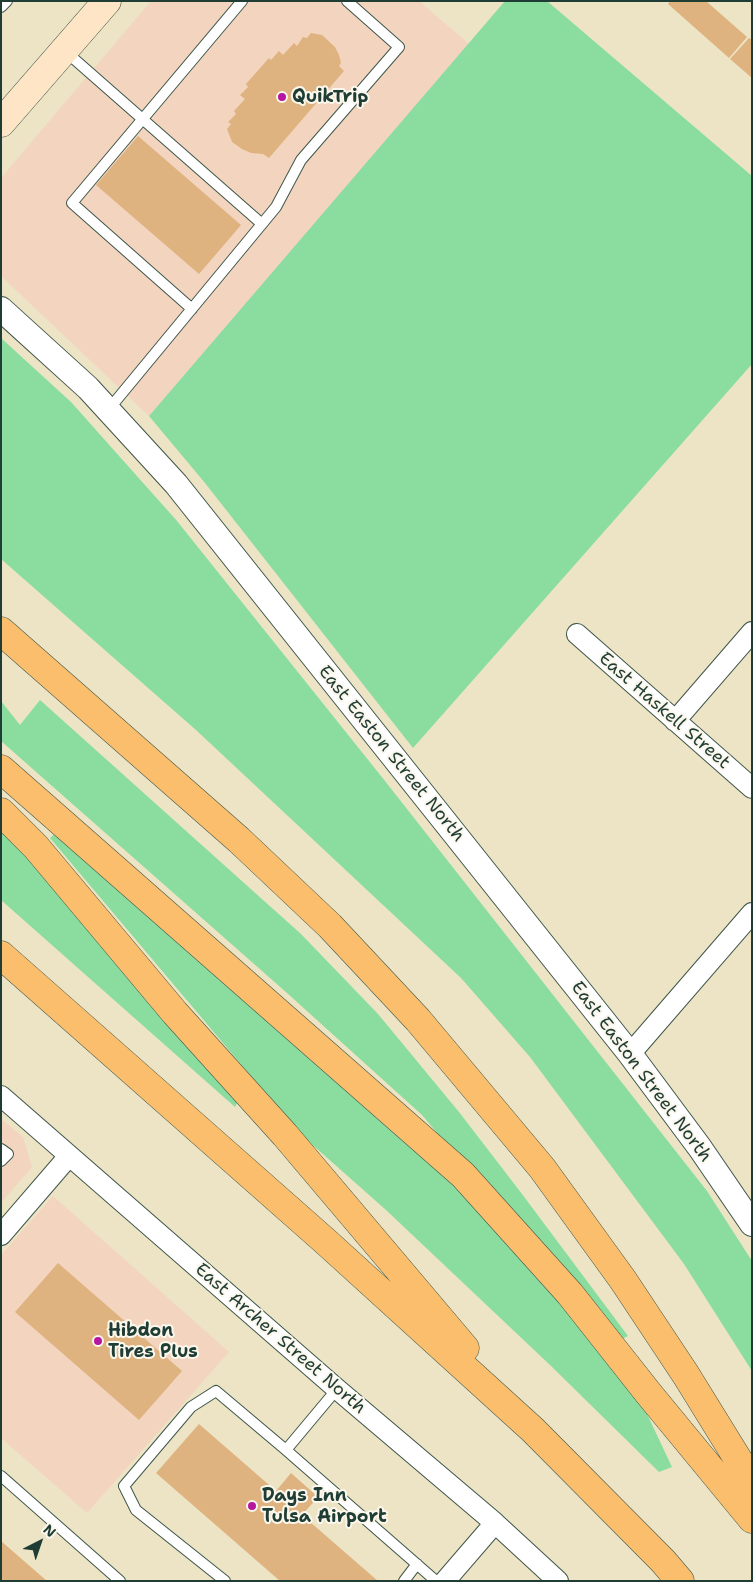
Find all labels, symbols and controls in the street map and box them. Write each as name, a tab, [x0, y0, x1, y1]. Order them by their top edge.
place label: QuikTrip	[292, 86, 368, 108]
marker: QuikTrip	[276, 91, 288, 103]
street label: East Haskell Street	[594, 648, 734, 774]
street label: East Easton Street North	[313, 661, 469, 847]
street label: East Easton Street North	[566, 977, 716, 1167]
street label: East Archer Street North	[190, 1259, 370, 1419]
place label: Hibdon Tires Plus	[108, 1320, 198, 1362]
marker: Hibdon Tires Plus	[92, 1335, 104, 1347]
place label: Days Inn Tulsa Airport	[262, 1485, 387, 1528]
marker: Days Inn Tulsa Airport	[246, 1500, 258, 1512]
north arrow	[15, 1517, 65, 1567]
text: N	[40, 1520, 60, 1541]

